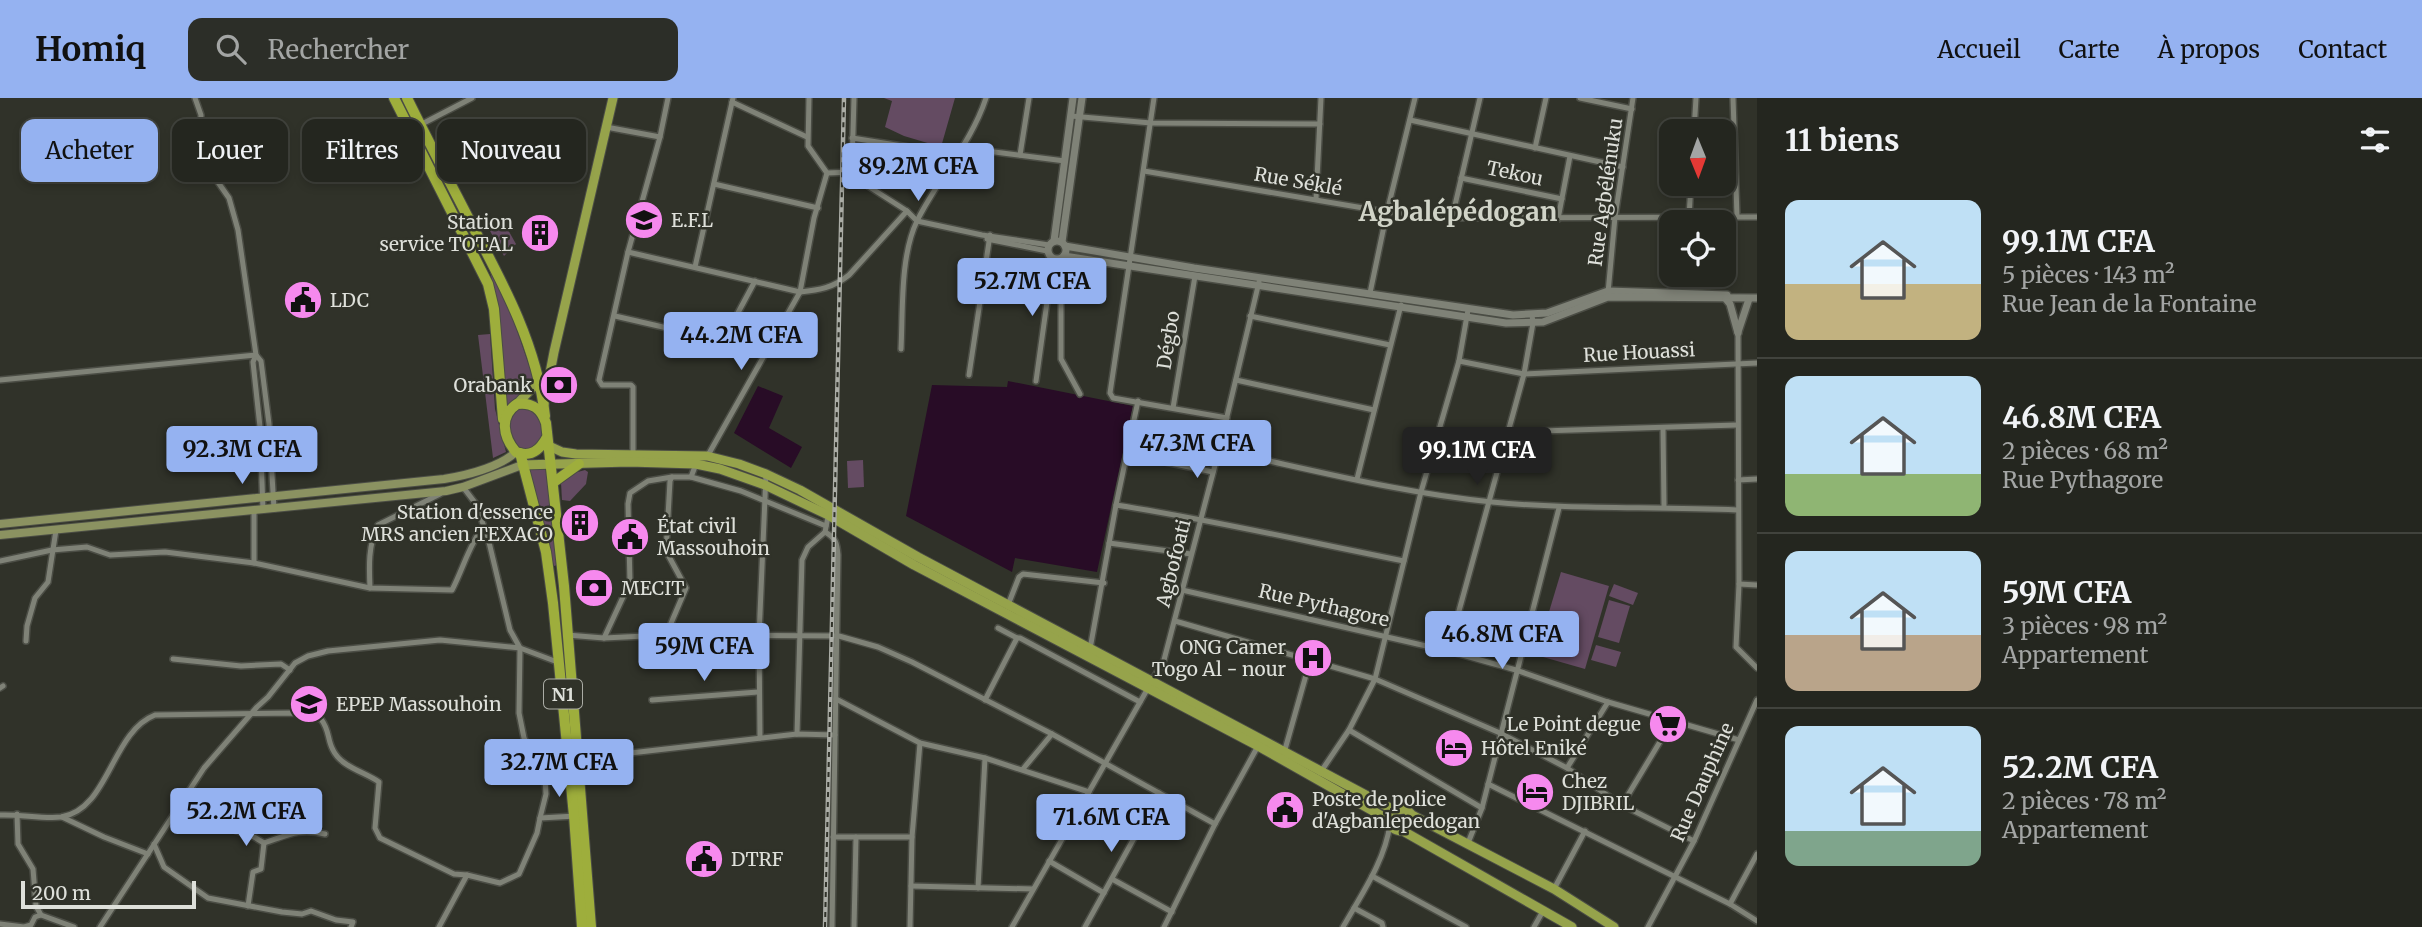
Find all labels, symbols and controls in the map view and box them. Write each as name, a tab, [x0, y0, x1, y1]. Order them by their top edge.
search box	[188, 18, 678, 81]
text: Homiq	[35, 29, 146, 70]
icon: search	[212, 30, 250, 68]
text: Rechercher	[268, 33, 409, 66]
text: Accueil	[1937, 34, 2021, 65]
text: Carte	[2059, 34, 2120, 65]
text: À propos	[2158, 34, 2260, 65]
text: Contact	[2298, 34, 2387, 65]
street label: Rue Agbélénuku	[1583, 116, 1627, 268]
chip: Acheter	[21, 119, 158, 182]
chip: Louer	[172, 119, 288, 182]
chip: Filtres	[302, 119, 423, 182]
chip: Nouveau	[437, 119, 586, 182]
north arrow	[1659, 119, 1736, 196]
map controls	[1659, 119, 1736, 287]
text: 11 biens	[1785, 121, 1900, 159]
icon: filters	[2356, 121, 2394, 159]
pin: 89.2M CFA	[838, 144, 998, 203]
text: 89.2M CFA	[858, 151, 978, 180]
street label: Tekou	[1485, 155, 1545, 191]
street label: Rue Séklé	[1252, 161, 1344, 201]
district label: Agbalépédogan	[1358, 195, 1558, 228]
school or university icon: E.F.L	[623, 199, 665, 241]
place label: E.F.L	[671, 208, 713, 232]
place label: Station service TOTAL	[380, 210, 513, 256]
button: locate	[1659, 210, 1736, 287]
building icon: Station service TOTAL	[519, 212, 561, 254]
text: 99.1M CFA	[2002, 222, 2155, 260]
icon: home	[1841, 228, 1925, 312]
pin: 52.7M CFA	[952, 258, 1112, 318]
text: 5 pièces · 143 m²	[2002, 260, 2175, 289]
text: 52.7M CFA	[973, 266, 1091, 295]
public building icon: LDC	[282, 279, 324, 321]
place label: LDC	[330, 288, 369, 312]
text: Rue Jean de la Fontaine	[2002, 289, 2256, 318]
street label: Dégbo	[1152, 309, 1184, 371]
pin: 44.2M CFA	[661, 313, 821, 372]
text: 44.2M CFA	[680, 320, 802, 349]
street label: Rue Houassi	[1582, 337, 1696, 367]
bank icon: Orabank	[538, 364, 580, 406]
place label: Orabank	[453, 373, 532, 397]
text: 46.8M CFA	[2002, 398, 2161, 436]
icon: home	[1841, 404, 1925, 488]
pin: 47.3M CFA	[1117, 420, 1277, 480]
pin: 92.3M CFA	[162, 426, 322, 486]
text: 47.3M CFA	[1139, 428, 1255, 457]
pin: 99.1M CFA	[1397, 428, 1557, 487]
text: 92.3M CFA	[182, 434, 302, 463]
text: 99.1M CFA	[1419, 435, 1535, 464]
text: 2 pièces · 68 m²	[2002, 436, 2168, 465]
text: Rue Pythagore	[2002, 465, 2163, 494]
place label: Station d'essence MRS ancien TEXACO	[361, 500, 553, 546]
building icon: Station d'essence MRS ancien TEXACO	[559, 502, 601, 544]
place label: État civil Massouhoin	[657, 514, 770, 560]
public building icon: État civil Massouhoin	[609, 516, 651, 558]
street label: Agbofoati	[1150, 517, 1195, 610]
bank icon: MECIT	[573, 567, 615, 609]
text: 59M CFA	[2002, 573, 2131, 611]
place label: MECIT	[621, 576, 685, 600]
street label: Rue Pythagore	[1256, 578, 1392, 632]
icon: home	[1841, 579, 1925, 663]
text: 3 pièces · 98 m²	[2002, 611, 2167, 640]
pin: 46.8M CFA	[1422, 612, 1582, 671]
text: 46.8M CFA	[1441, 619, 1563, 648]
pin: 59M CFA	[639, 624, 769, 683]
text: 59M CFA	[654, 631, 754, 660]
place label: ONG Camer Togo Al - nour	[1152, 635, 1286, 681]
hospital icon: ONG Camer Togo Al - nour	[1292, 637, 1334, 679]
text: Appartement	[2002, 640, 2148, 669]
road number: N1	[544, 680, 582, 708]
school or university icon: EPEP Massouhoin	[288, 683, 330, 725]
place label: EPEP Massouhoin	[336, 692, 502, 716]
supermarket icon: Le Point degue	[1647, 703, 1689, 745]
place label: Le Point degue	[1506, 712, 1641, 736]
street label: Rue Dauphine	[1665, 719, 1739, 845]
hotel icon: Hôtel Eniké	[1433, 727, 1475, 769]
place label: Hôtel Eniké	[1481, 736, 1587, 760]
pin: 32.7M CFA	[479, 740, 639, 799]
text: 32.7M CFA	[500, 747, 618, 776]
text: 52.2M CFA	[2002, 748, 2158, 786]
icon: home	[1841, 754, 1925, 838]
place label: Chez DJIBRIL	[1562, 769, 1634, 815]
hotel icon: Chez DJIBRIL	[1514, 771, 1556, 813]
text: 2 pièces · 78 m²	[2002, 786, 2166, 815]
place label: Poste de police d'Agbanlepedogan	[1312, 787, 1481, 833]
pin: 52.2M CFA	[166, 788, 326, 848]
public building icon: Poste de police d'Agbanlepedogan	[1264, 789, 1306, 831]
pin: 71.6M CFA	[1031, 794, 1191, 854]
text: 52.2M CFA	[186, 796, 306, 825]
text: 71.6M CFA	[1052, 802, 1170, 831]
text: Appartement	[2002, 815, 2148, 844]
public building icon: DTRF	[683, 838, 725, 880]
place label: DTRF	[731, 847, 784, 871]
scale bar	[21, 878, 196, 910]
text: 200 m	[32, 881, 91, 905]

